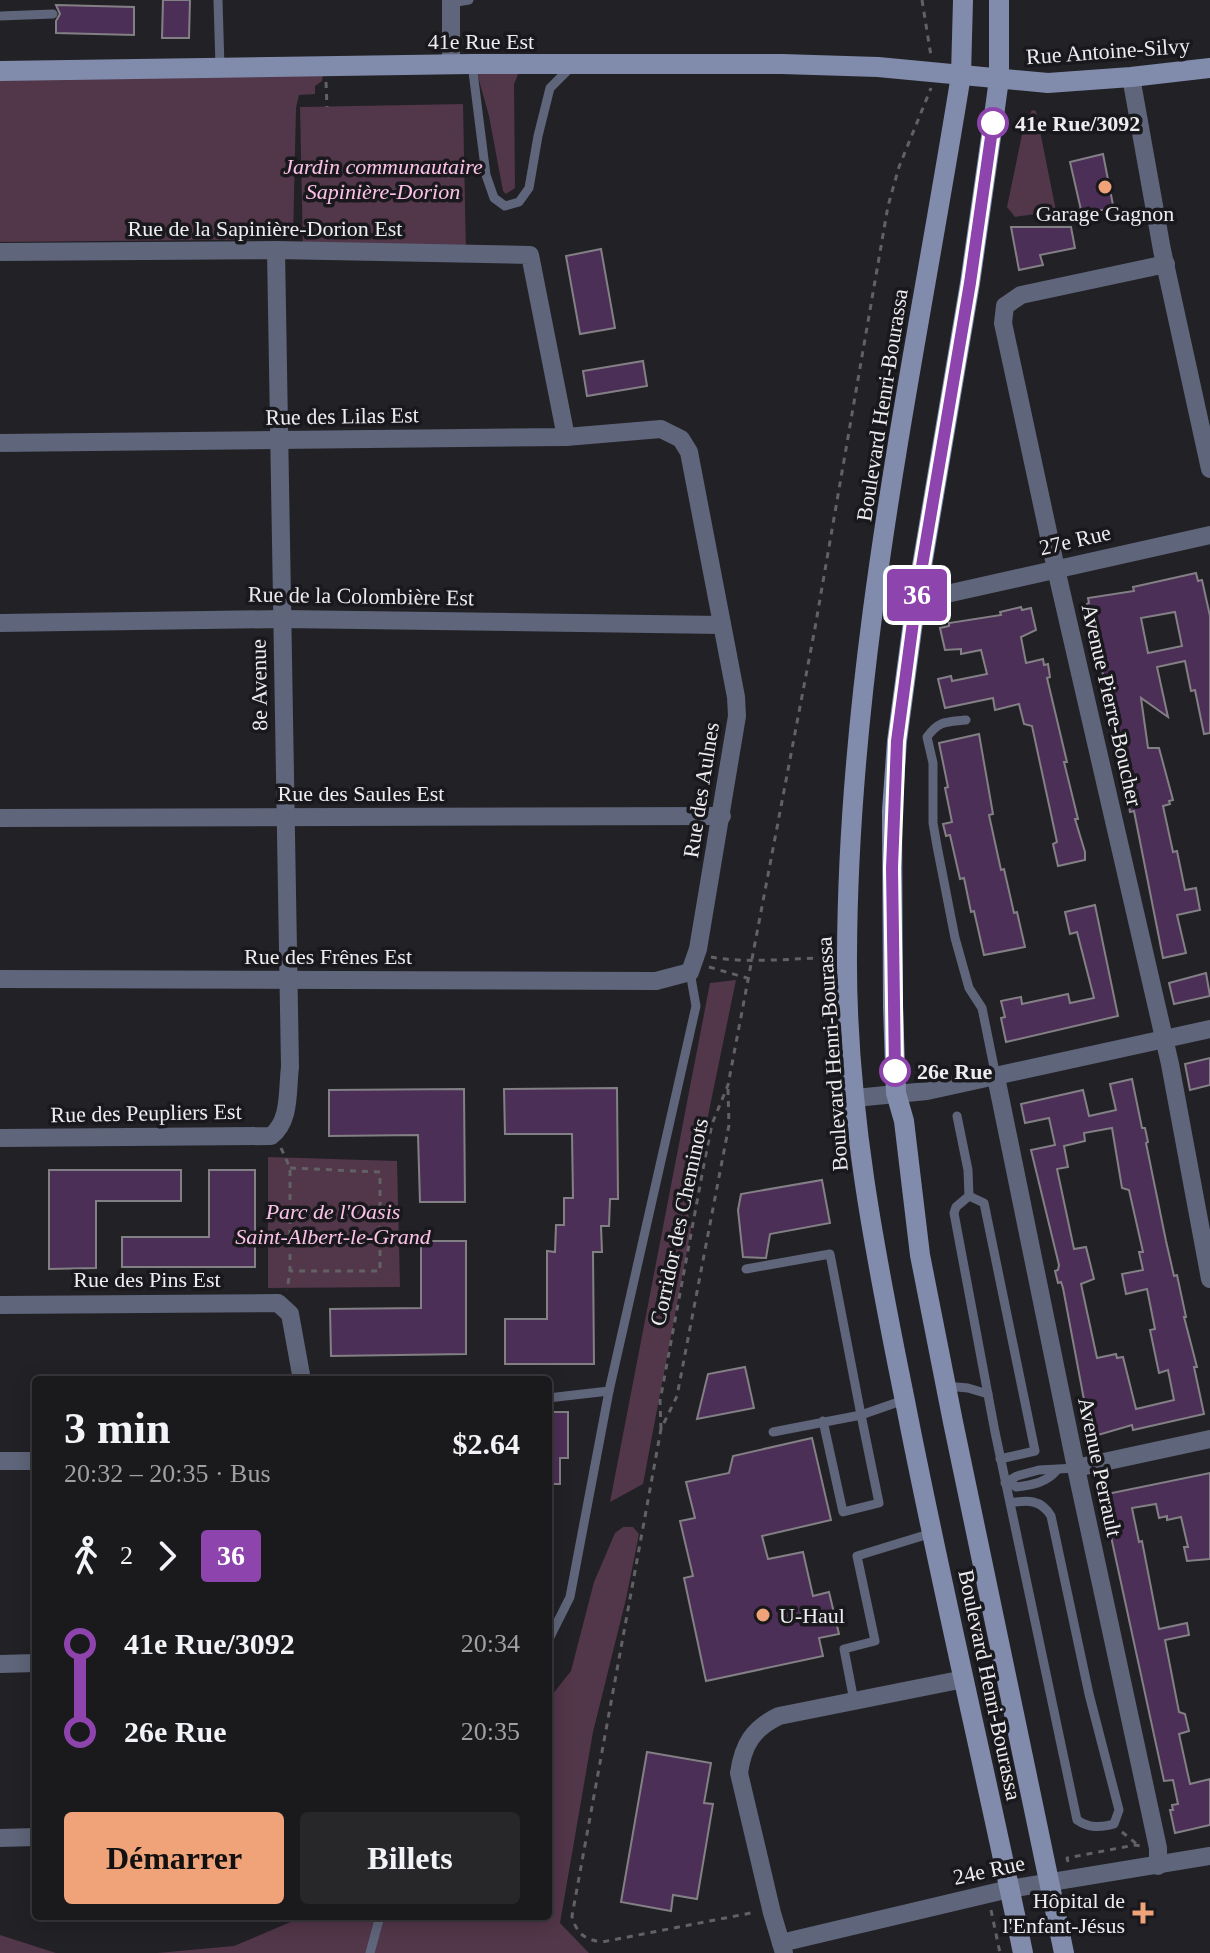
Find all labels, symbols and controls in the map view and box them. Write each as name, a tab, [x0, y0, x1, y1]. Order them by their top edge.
street label: 41e Rue Est	[428, 29, 534, 54]
street label: Rue Antoine-Silvy	[1025, 33, 1191, 69]
marker: 41e Rue/3092	[978, 108, 1008, 138]
place label: 41e Rue/3092	[1015, 111, 1140, 136]
park label: Jardin communautaire Sapinière-Dorion	[283, 154, 483, 204]
marker: Garage Gagnon	[1096, 178, 1114, 196]
place label: Garage Gagnon	[1036, 201, 1174, 226]
street label: Rue de la Sapinière-Dorion Est	[128, 216, 402, 241]
street label: Boulevard Henri-Bourassa	[851, 287, 913, 523]
street label: Rue des Lilas Est	[265, 402, 419, 430]
street label: 27e Rue	[1037, 520, 1113, 560]
line badge: 36	[881, 569, 953, 621]
text: 36	[903, 579, 931, 610]
street label: Rue de la Colombière Est	[248, 582, 474, 610]
street label: Avenue Pierre-Boucher	[1077, 602, 1148, 809]
street label: 8e Avenue	[246, 639, 272, 731]
street label: Rue des Aulnes	[678, 720, 724, 860]
street label: Rue des Saules Est	[278, 781, 444, 806]
street label: Boulevard Henri-Bourassa	[811, 936, 853, 1172]
street label: Rue des Frênes Est	[244, 944, 412, 969]
marker: 26e Rue	[880, 1056, 910, 1086]
place label: 26e Rue	[917, 1059, 992, 1084]
street label: Rue des Peupliers Est	[50, 1099, 242, 1127]
street label: Corridor des Cheminots	[645, 1116, 713, 1328]
park label: Parc de l'Oasis Saint-Albert-le-Grand	[235, 1199, 432, 1249]
street label: Rue des Pins Est	[73, 1267, 221, 1292]
street label: Avenue Perrault	[1073, 1395, 1127, 1539]
text: 3 min	[64, 1404, 170, 1453]
text: $2.64	[453, 1427, 520, 1460]
text: 20:32 – 20:35 · Bus	[64, 1459, 271, 1488]
icon: walk	[64, 1534, 108, 1578]
icon: forward	[145, 1534, 189, 1578]
text: 36	[217, 1540, 245, 1571]
text: 2	[120, 1541, 133, 1570]
street label: Boulevard Henri-Bourassa	[953, 1567, 1027, 1803]
place label: U-Haul	[779, 1603, 845, 1628]
marker: U-Haul	[754, 1606, 772, 1624]
text: 41e Rue/3092	[124, 1627, 295, 1660]
text: 20:34	[461, 1629, 520, 1658]
text: 26e Rue	[124, 1715, 226, 1748]
text: 20:35	[461, 1717, 520, 1746]
button: Démarrer	[64, 1812, 284, 1904]
button: Billets	[300, 1812, 520, 1904]
street label: 24e Rue	[951, 1850, 1027, 1890]
place label: Hôpital de l'Enfant-Jésus	[1003, 1888, 1125, 1938]
marker: Hôpital de l'Enfant-Jésus	[1132, 1902, 1154, 1924]

